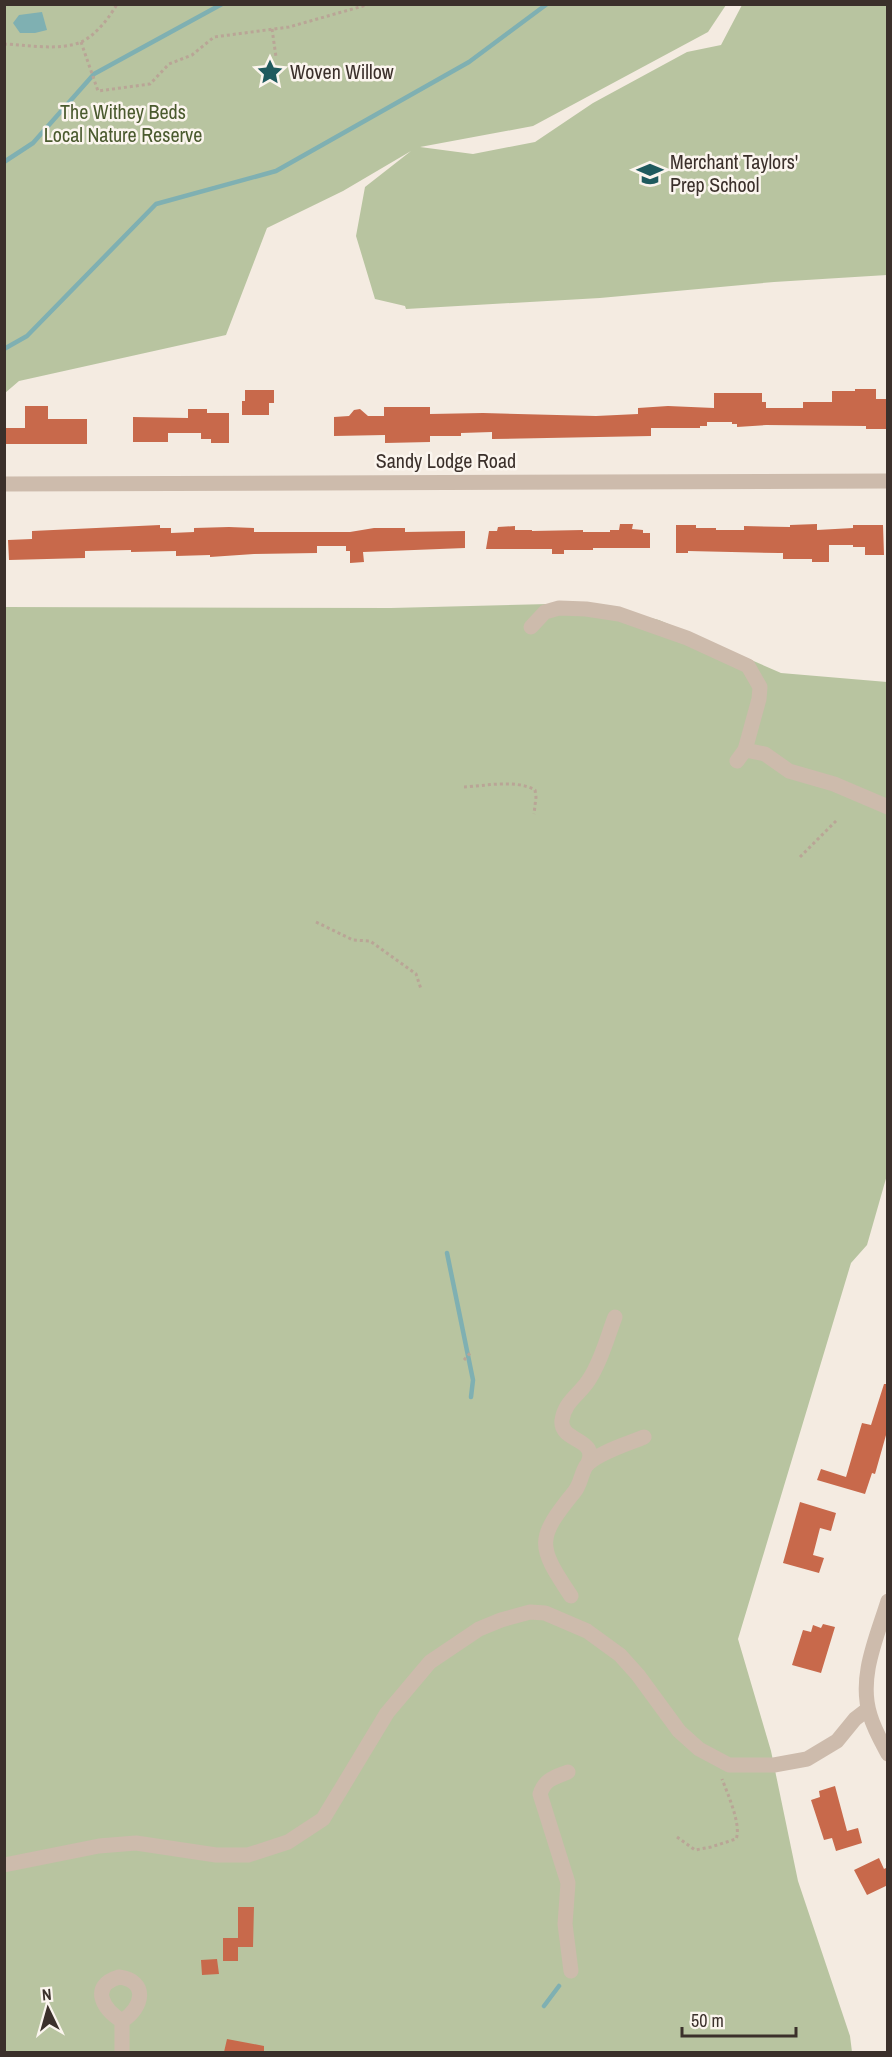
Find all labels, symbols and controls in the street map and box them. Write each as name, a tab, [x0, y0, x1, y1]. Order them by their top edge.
place icon: Woven Willow	[255, 57, 285, 87]
place label: Woven Willow	[290, 58, 394, 85]
park label: The Withey Beds Local Nature Reserve	[44, 98, 202, 148]
place label: Merchant Taylors' Prep School	[670, 148, 798, 198]
school or university icon: Merchant Taylors' Prep School	[635, 159, 665, 189]
street label: Sandy Lodge Road	[376, 447, 516, 474]
north arrow	[18, 1979, 78, 2039]
text: N	[41, 1983, 52, 2005]
scale bar	[682, 2000, 796, 2038]
text: 50 m	[691, 2008, 724, 2033]

